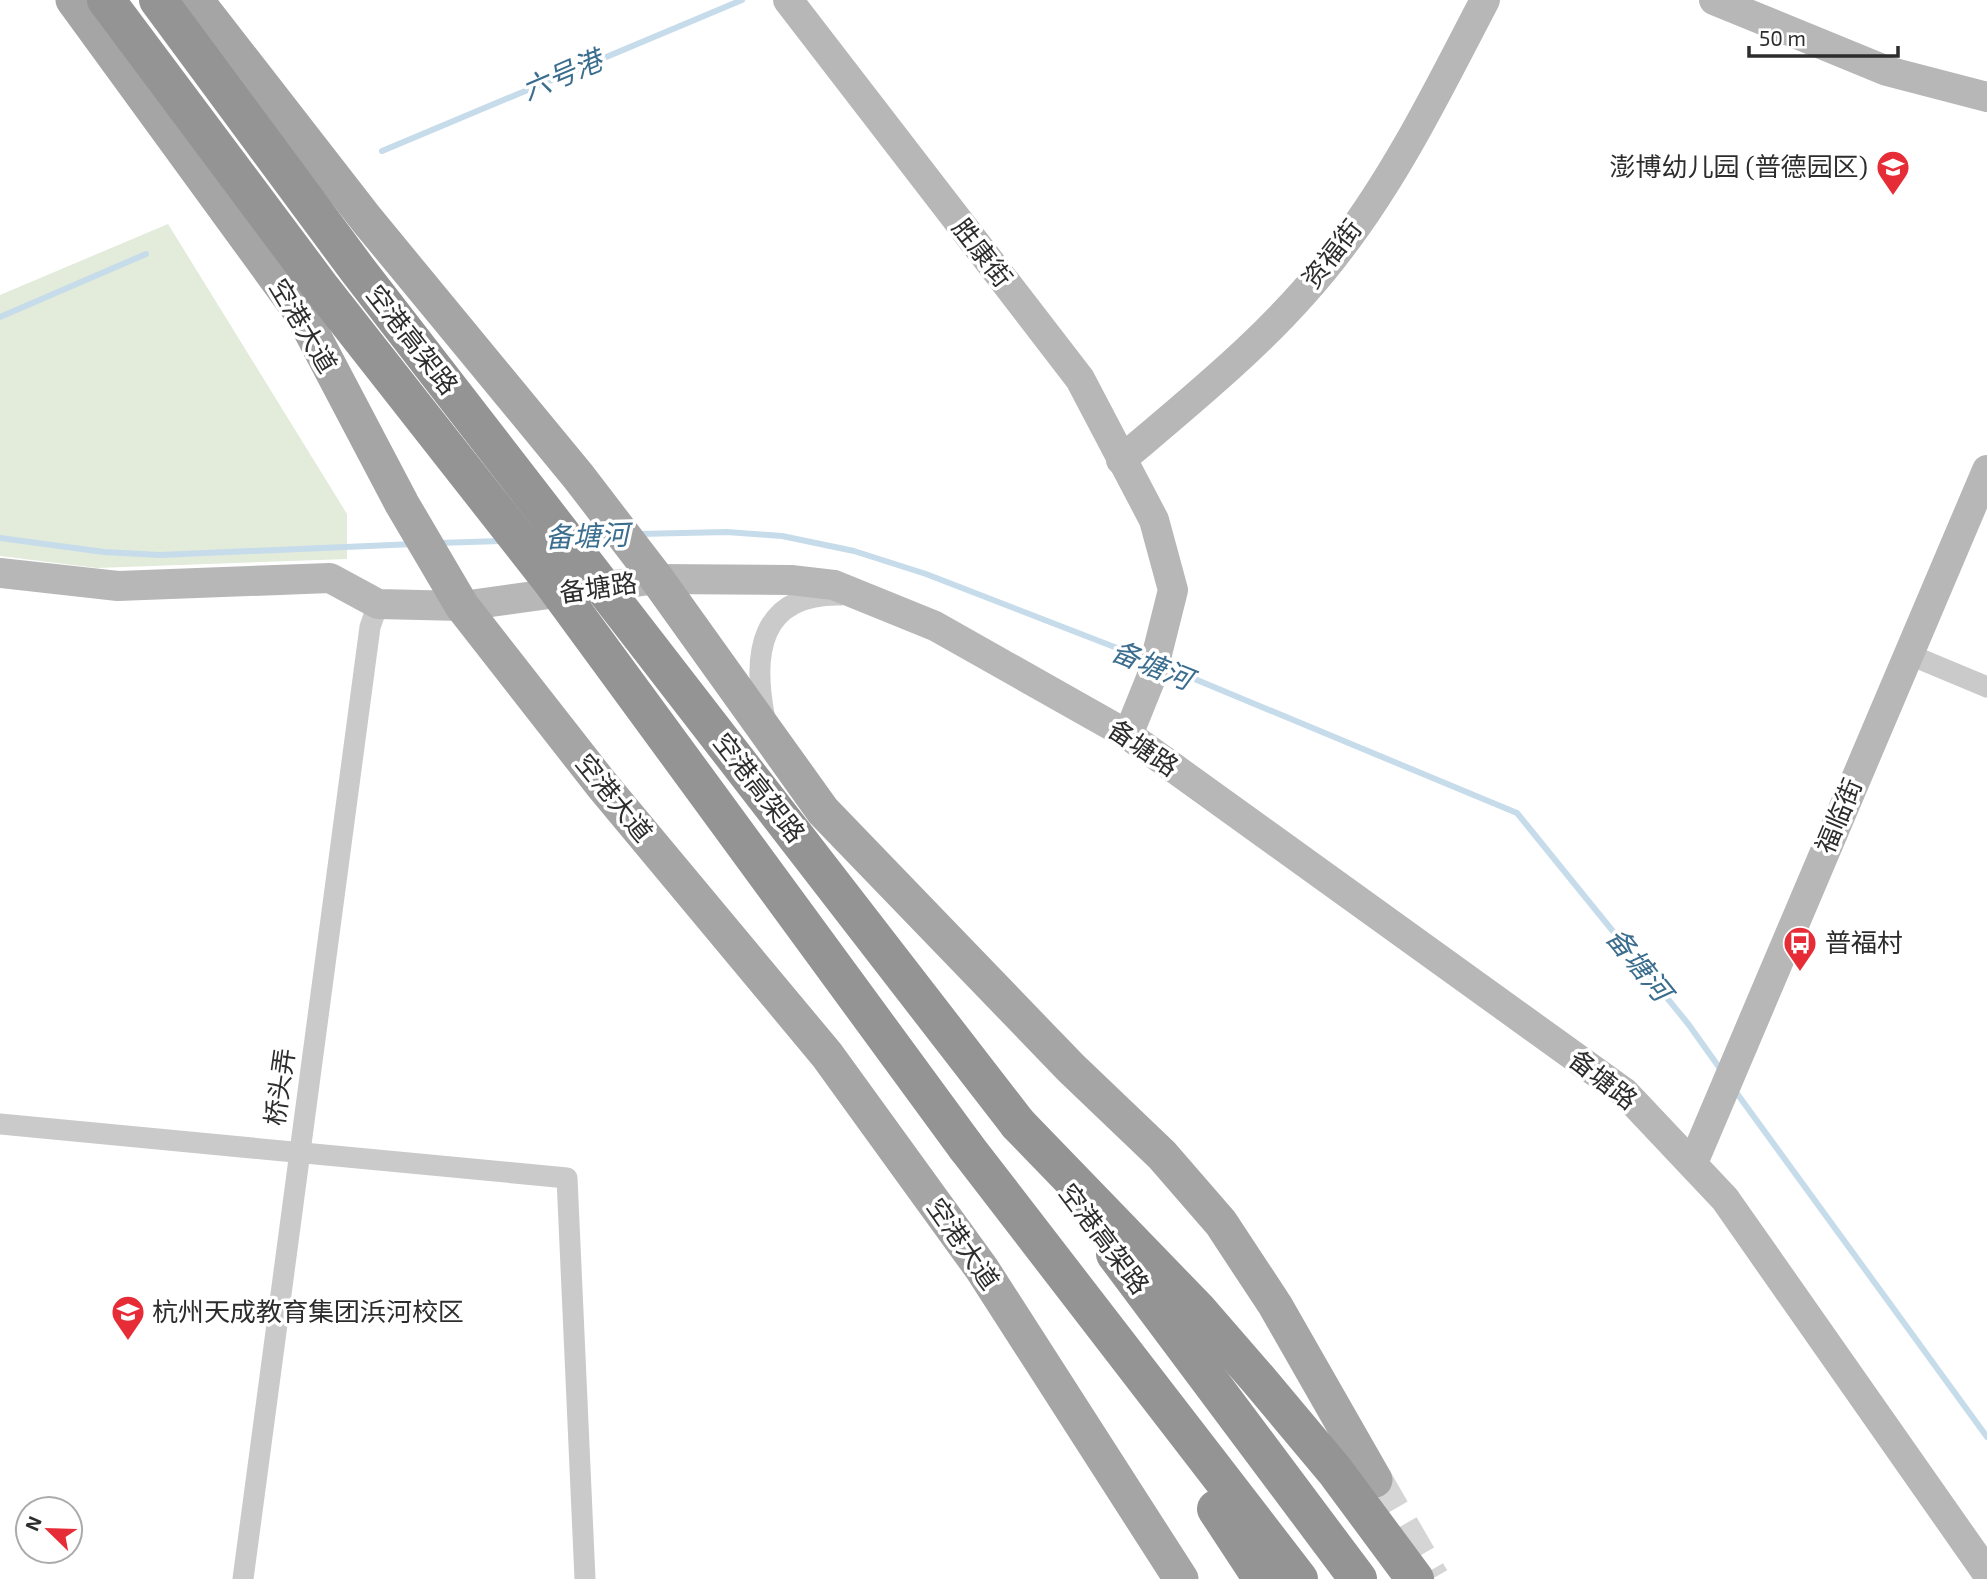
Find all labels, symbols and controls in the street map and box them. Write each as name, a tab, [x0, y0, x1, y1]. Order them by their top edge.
scale bar	[1749, 14, 1898, 58]
text: 50 m	[1759, 25, 1806, 50]
water label: 六号港	[516, 40, 611, 106]
school or university icon: 澎博幼儿园 (普德园区)	[1874, 148, 1912, 197]
place label: 澎博幼儿园 (普德园区)	[1610, 150, 1868, 181]
street label: 胜康街	[947, 212, 1019, 292]
street label: 资福街	[1295, 213, 1367, 293]
street label: 空港大道	[264, 273, 344, 378]
street label: 空港高架路	[361, 278, 465, 400]
water label: 备塘河	[544, 516, 635, 553]
street label: 备塘路	[557, 566, 639, 607]
water label: 备塘河	[1107, 633, 1202, 697]
street label: 备塘路	[1103, 712, 1185, 781]
street label: 空港高架路	[708, 726, 812, 848]
street label: 空港大道	[570, 747, 660, 847]
street label: 福临街	[1808, 773, 1867, 857]
water label: 备塘河	[1600, 920, 1683, 1011]
bus stop icon: 普福村	[1781, 924, 1819, 973]
place label: 普福村	[1825, 926, 1903, 957]
street label: 备塘路	[1564, 1043, 1644, 1115]
street label: 桥头弄	[258, 1046, 299, 1128]
street label: 空港高架路	[1054, 1177, 1157, 1299]
street label: 空港大道	[922, 1192, 1007, 1295]
school or university icon: 杭州天成教育集团浜河校区	[109, 1293, 147, 1342]
place label: 杭州天成教育集团浜河校区	[152, 1295, 464, 1326]
north arrow	[14, 1495, 84, 1565]
text: N	[20, 1512, 46, 1534]

